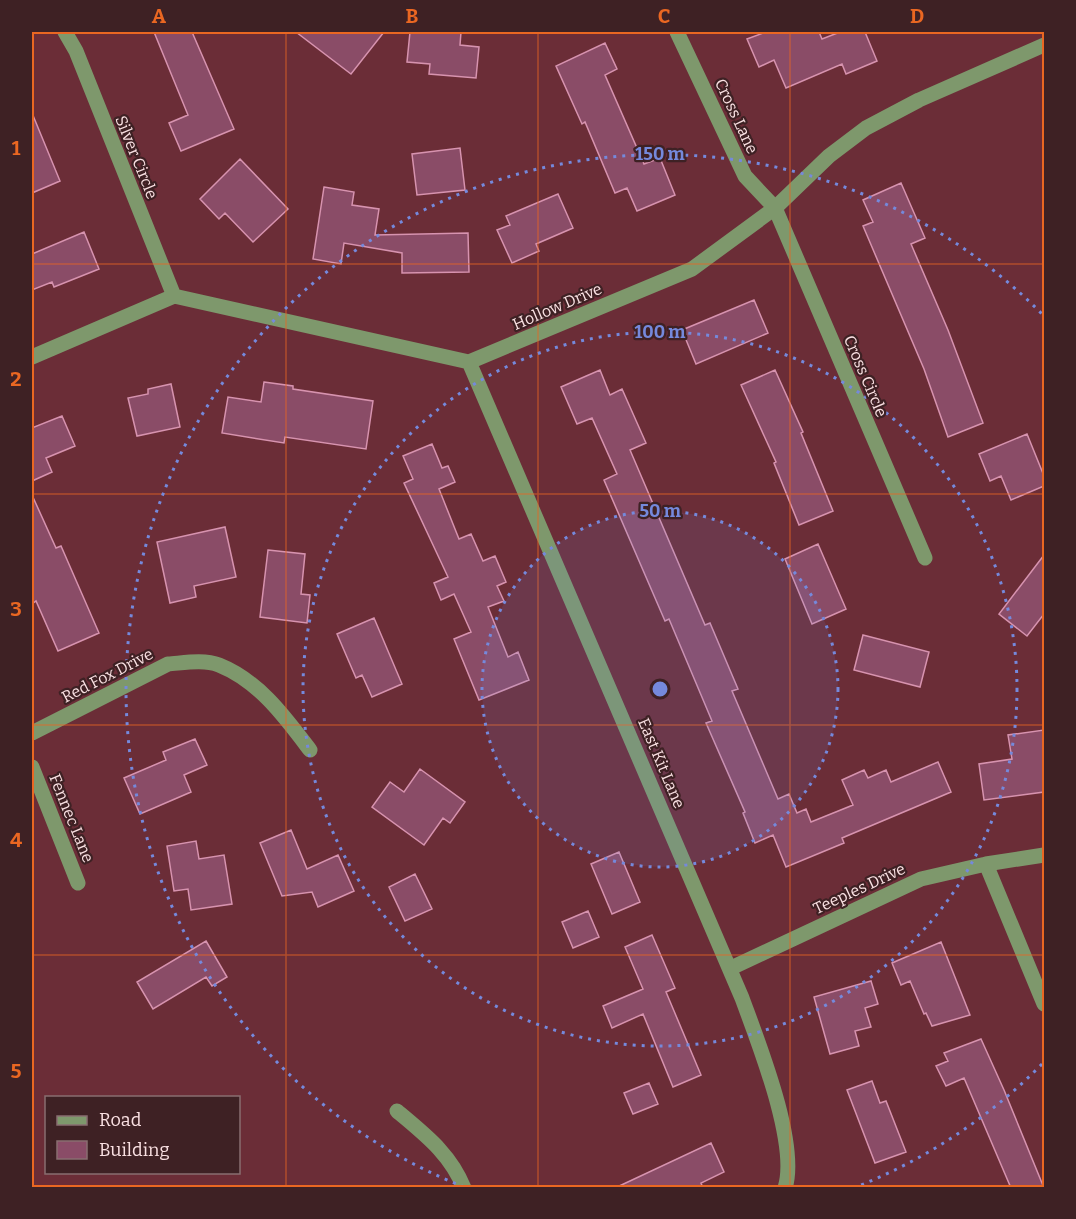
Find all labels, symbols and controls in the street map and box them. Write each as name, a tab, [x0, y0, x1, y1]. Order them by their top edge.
text: A	[152, 4, 167, 28]
text: B	[406, 4, 419, 28]
text: C	[658, 4, 670, 28]
text: D	[910, 4, 924, 28]
street label: Cross Lane	[711, 76, 762, 157]
street label: Silver Circle	[111, 113, 162, 202]
text: 1	[12, 136, 21, 160]
text: 150 m	[635, 143, 685, 165]
street label: Hollow Drive	[510, 279, 605, 334]
text: 100 m	[634, 321, 686, 343]
street label: Cross Circle	[840, 333, 891, 420]
text: 2	[10, 367, 22, 391]
text: 50 m	[639, 500, 681, 522]
text: 3	[10, 597, 22, 621]
street label: Red Fox Drive	[58, 644, 156, 707]
centre of rings	[650, 679, 670, 699]
street label: East Kit Lane	[634, 715, 689, 811]
street label: Fennec Lane	[45, 771, 98, 865]
text: 4	[10, 828, 22, 852]
street label: Teeples Drive	[810, 859, 908, 918]
text: 5	[11, 1059, 22, 1083]
legend	[45, 1096, 240, 1174]
text: Road	[99, 1109, 142, 1131]
text: Building	[99, 1139, 170, 1161]

